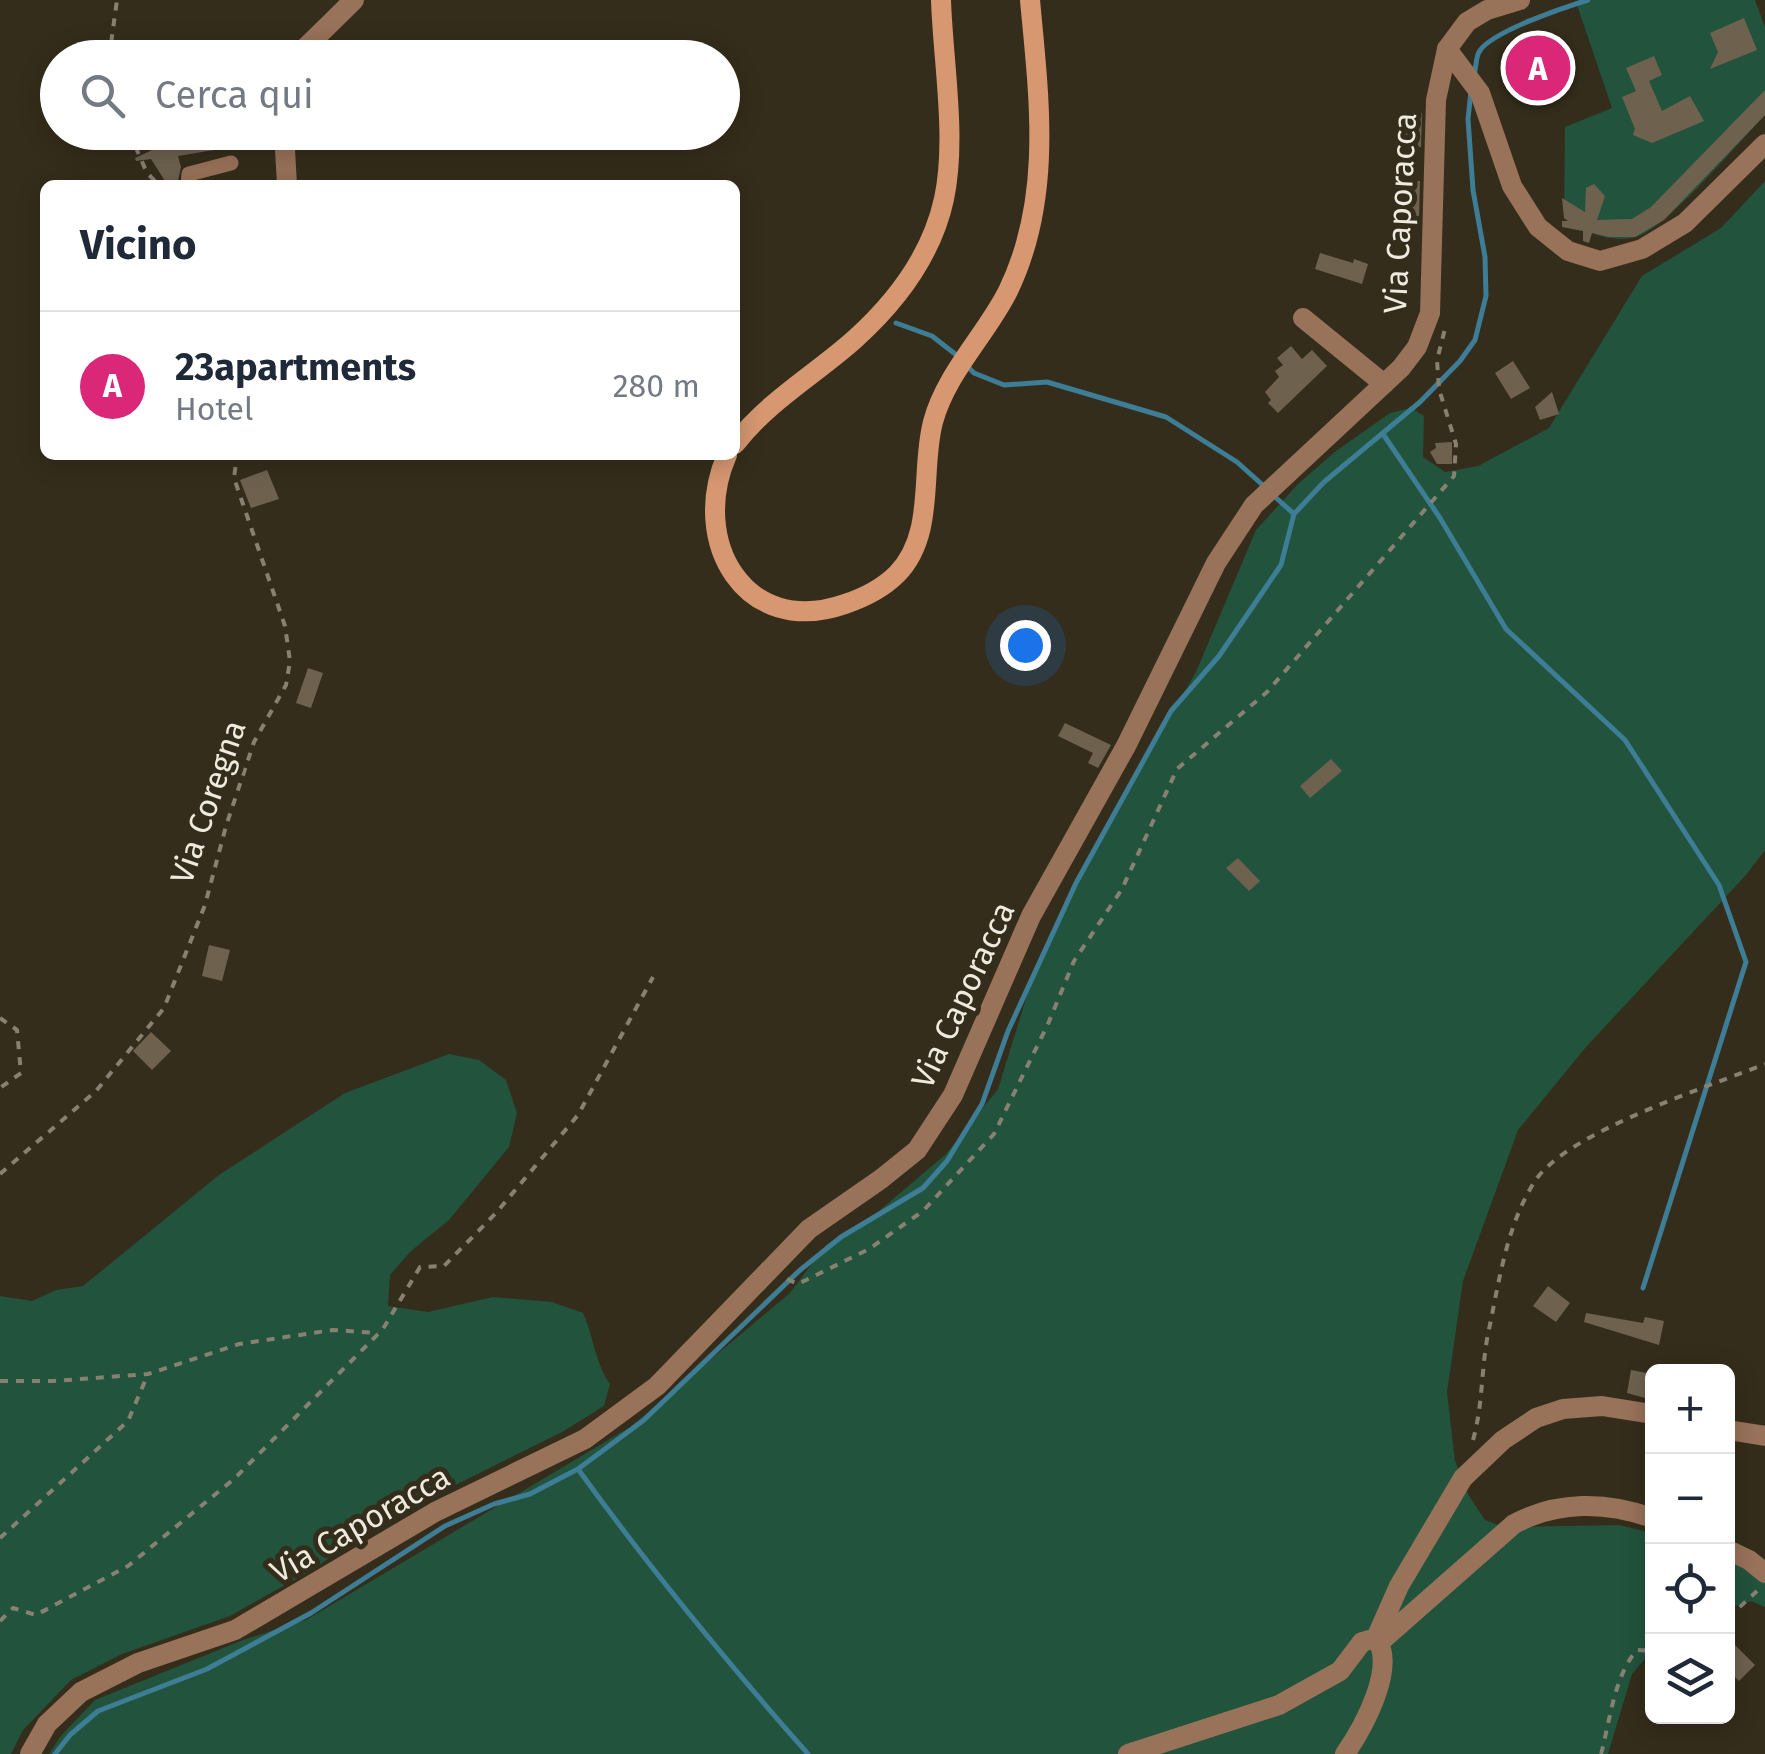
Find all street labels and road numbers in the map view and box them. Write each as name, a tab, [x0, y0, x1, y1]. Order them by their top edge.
street label: Via Caporacca	[1376, 112, 1424, 314]
street label: Via Coregna	[162, 715, 254, 889]
street label: Via Caporacca	[903, 896, 1023, 1094]
street label: Via Caporacca	[263, 1457, 457, 1591]

